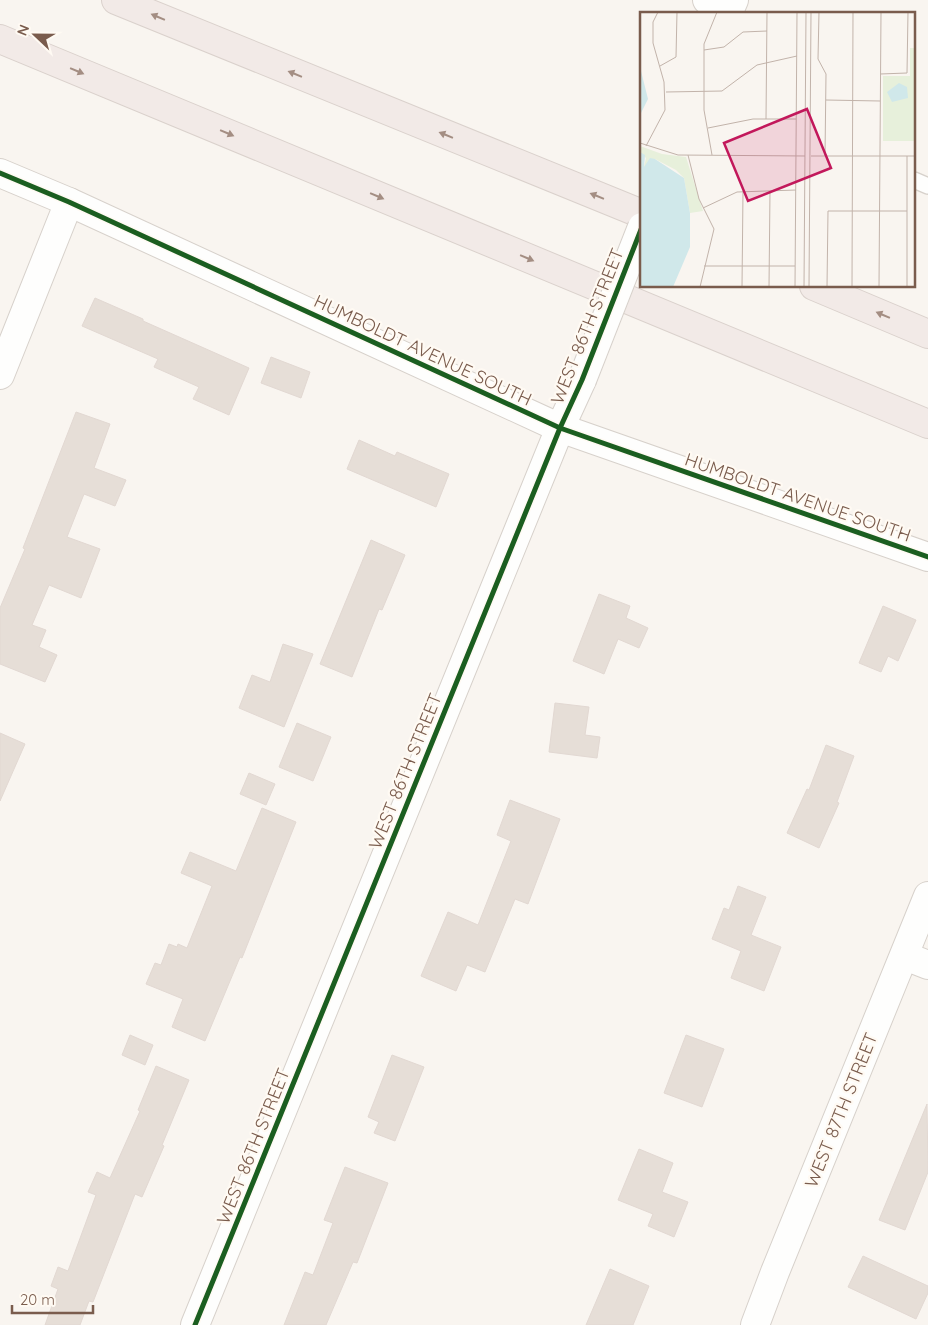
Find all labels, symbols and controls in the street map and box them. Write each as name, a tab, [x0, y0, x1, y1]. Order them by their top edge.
north arrow	[10, 10, 60, 60]
inset map	[640, 12, 916, 288]
one-way arrow	[151, 13, 165, 21]
text: N	[13, 22, 33, 38]
one-way arrow	[70, 67, 85, 75]
one-way arrow	[288, 69, 303, 77]
one-way arrow	[220, 130, 234, 138]
one-way arrow	[439, 130, 453, 138]
one-way arrow	[589, 191, 604, 199]
one-way arrow	[370, 192, 384, 200]
street label: WEST 86TH STREET	[545, 245, 629, 407]
one-way arrow	[520, 255, 534, 263]
street label: HUMBOLDT AVENUE SOUTH	[310, 289, 536, 411]
one-way arrow	[876, 311, 890, 319]
street label: HUMBOLDT AVENUE SOUTH	[682, 447, 914, 547]
street label: WEST 86TH STREET	[363, 690, 447, 852]
street label: WEST 87TH STREET	[799, 1029, 883, 1191]
street label: WEST 86TH STREET	[211, 1065, 295, 1227]
scale bar	[12, 1282, 94, 1314]
text: 20 m	[20, 1290, 55, 1309]

